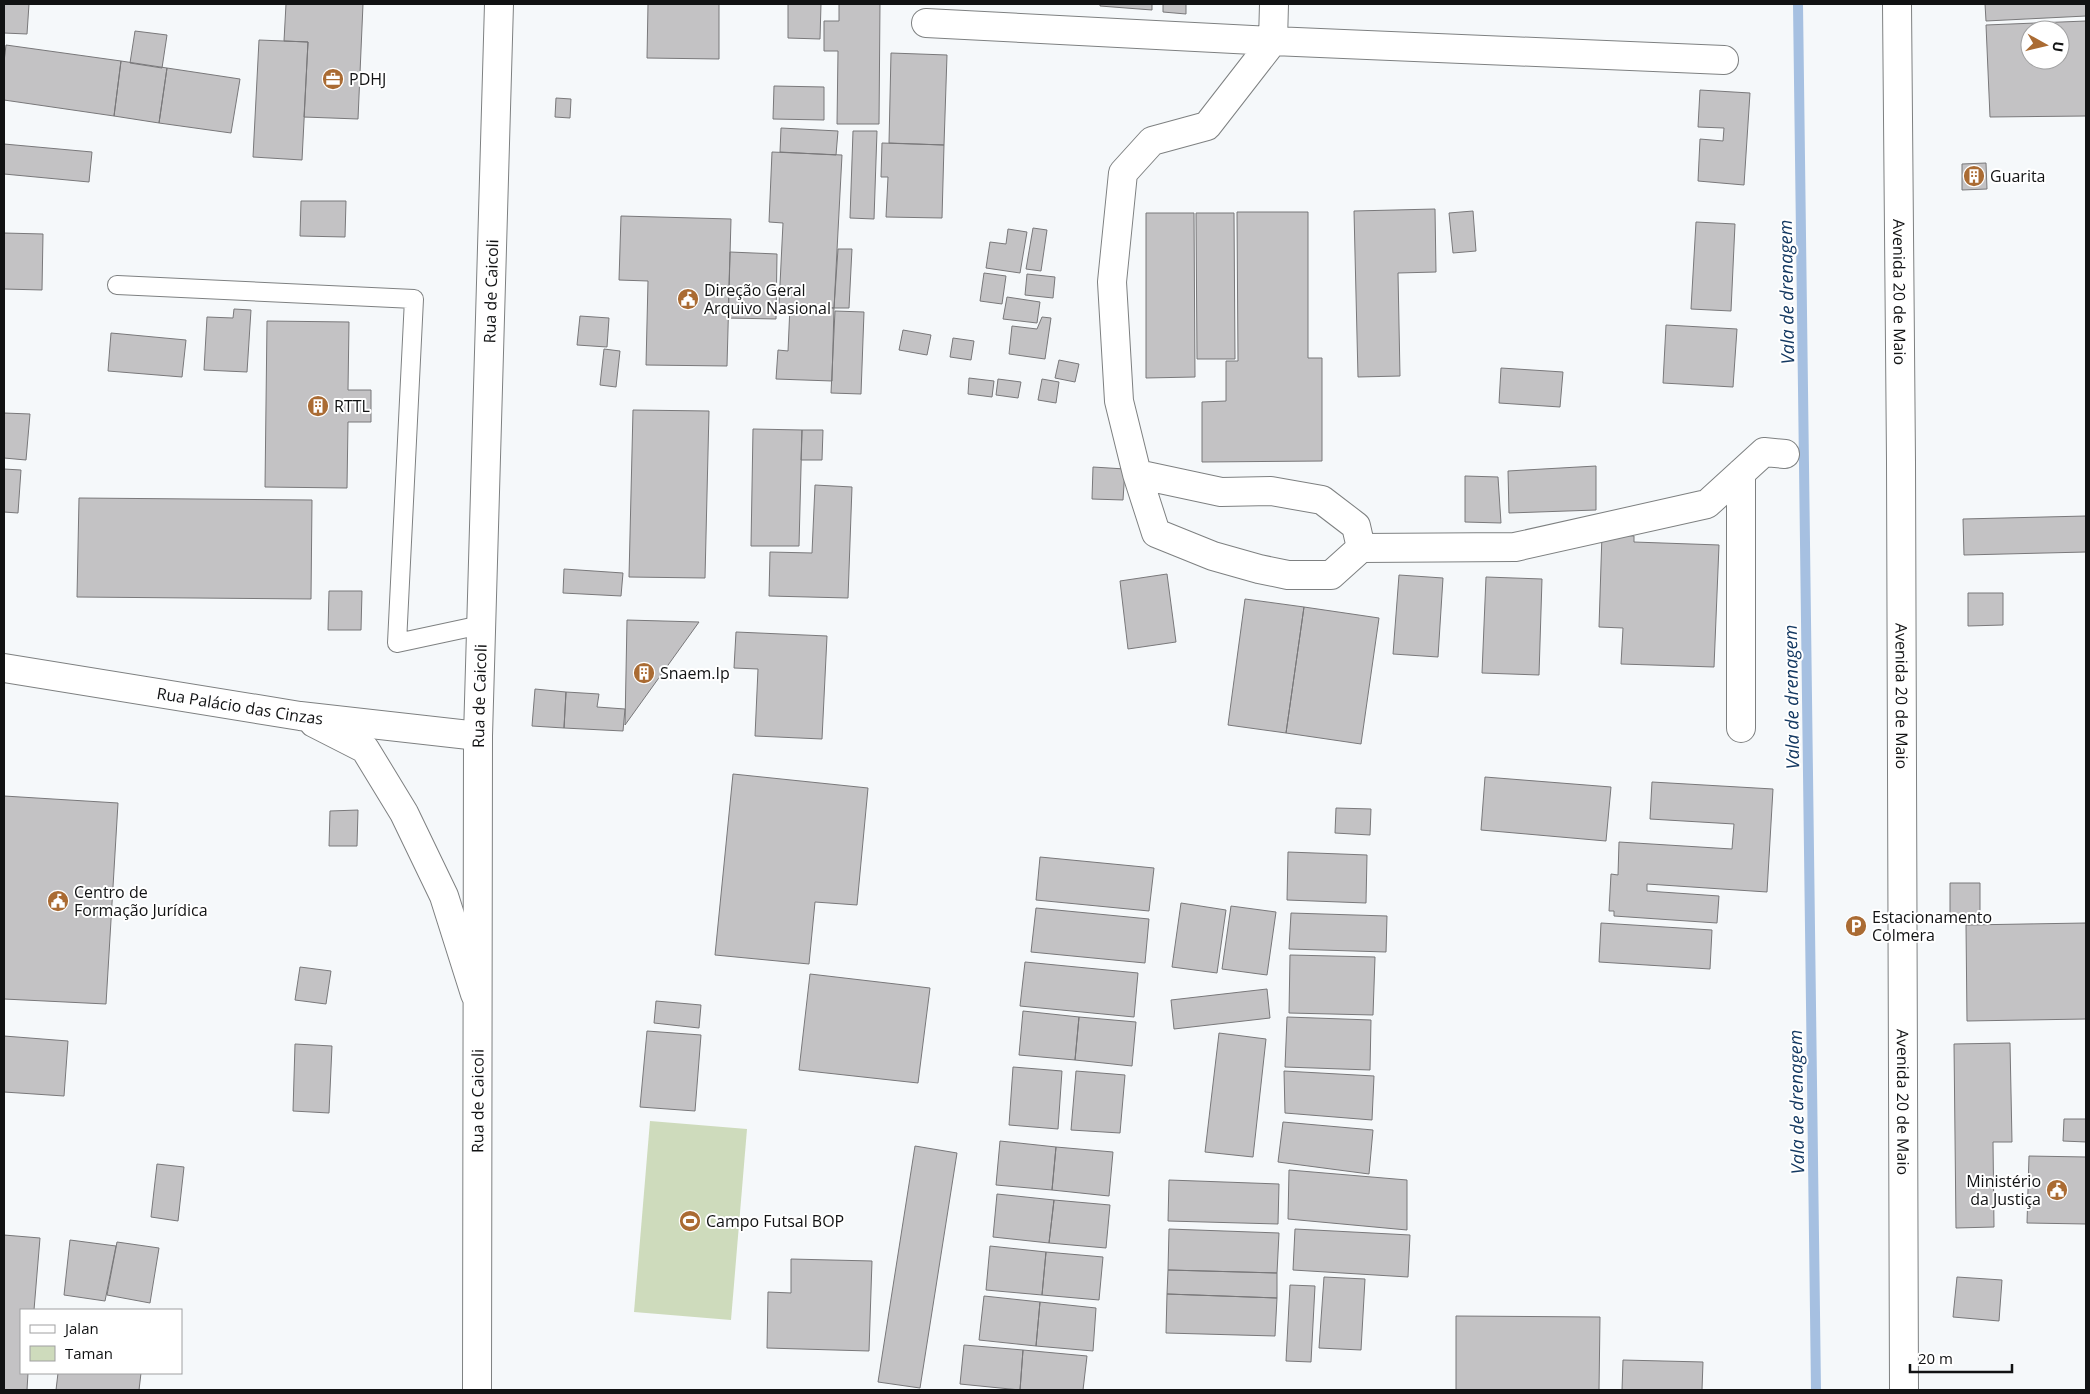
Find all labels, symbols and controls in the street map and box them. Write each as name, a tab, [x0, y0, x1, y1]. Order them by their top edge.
north arrow	[2020, 20, 2070, 70]
text: U	[2048, 40, 2069, 53]
office icon: PDHJ	[321, 67, 345, 91]
place label: PDHJ	[349, 68, 386, 90]
building icon: Guarita	[1962, 164, 1986, 188]
place label: Guarita	[1990, 165, 2046, 187]
street label: Avenida 20 de Maio	[1888, 219, 1911, 365]
water label: Vala de drenagem	[1773, 220, 1799, 364]
street label: Rua de Caicoli	[478, 239, 503, 344]
place label: Direção Geral Arquivo Nasional	[704, 279, 831, 319]
public building icon: Direção Geral Arquivo Nasional	[676, 287, 700, 311]
building icon: RTTL	[306, 394, 330, 418]
place label: RTTL	[334, 395, 370, 417]
street label: Avenida 20 de Maio	[1891, 623, 1913, 769]
water label: Vala de drenagem	[1778, 625, 1804, 769]
street label: Rua de Caicoli	[467, 644, 492, 748]
building icon: Snaem.Ip	[632, 661, 656, 685]
place label: Snaem.Ip	[660, 662, 730, 684]
street label: Rua Palácio das Cinzas	[155, 682, 324, 730]
place label: Centro de Formação Jurídica	[74, 881, 208, 921]
public building icon: Centro de Formação Jurídica	[46, 889, 70, 913]
place label: Estacionamento Colmera	[1872, 906, 1992, 946]
parking icon: Estacionamento Colmera	[1844, 914, 1868, 938]
street label: Avenida 20 de Maio	[1892, 1029, 1914, 1175]
water label: Vala de drenagem	[1783, 1030, 1809, 1174]
street label: Rua de Caicoli	[466, 1049, 489, 1153]
place label: Ministério da Justiça	[1966, 1170, 2041, 1210]
public building icon: Ministério da Justiça	[2045, 1178, 2069, 1202]
sports icon: Campo Futsal BOP	[678, 1209, 702, 1233]
place label: Campo Futsal BOP	[706, 1210, 844, 1232]
legend	[20, 1309, 182, 1374]
text: Jalan	[63, 1318, 99, 1338]
scale bar	[1910, 1342, 2012, 1374]
text: Taman	[65, 1343, 113, 1363]
text: 20 m	[1918, 1348, 1953, 1368]

